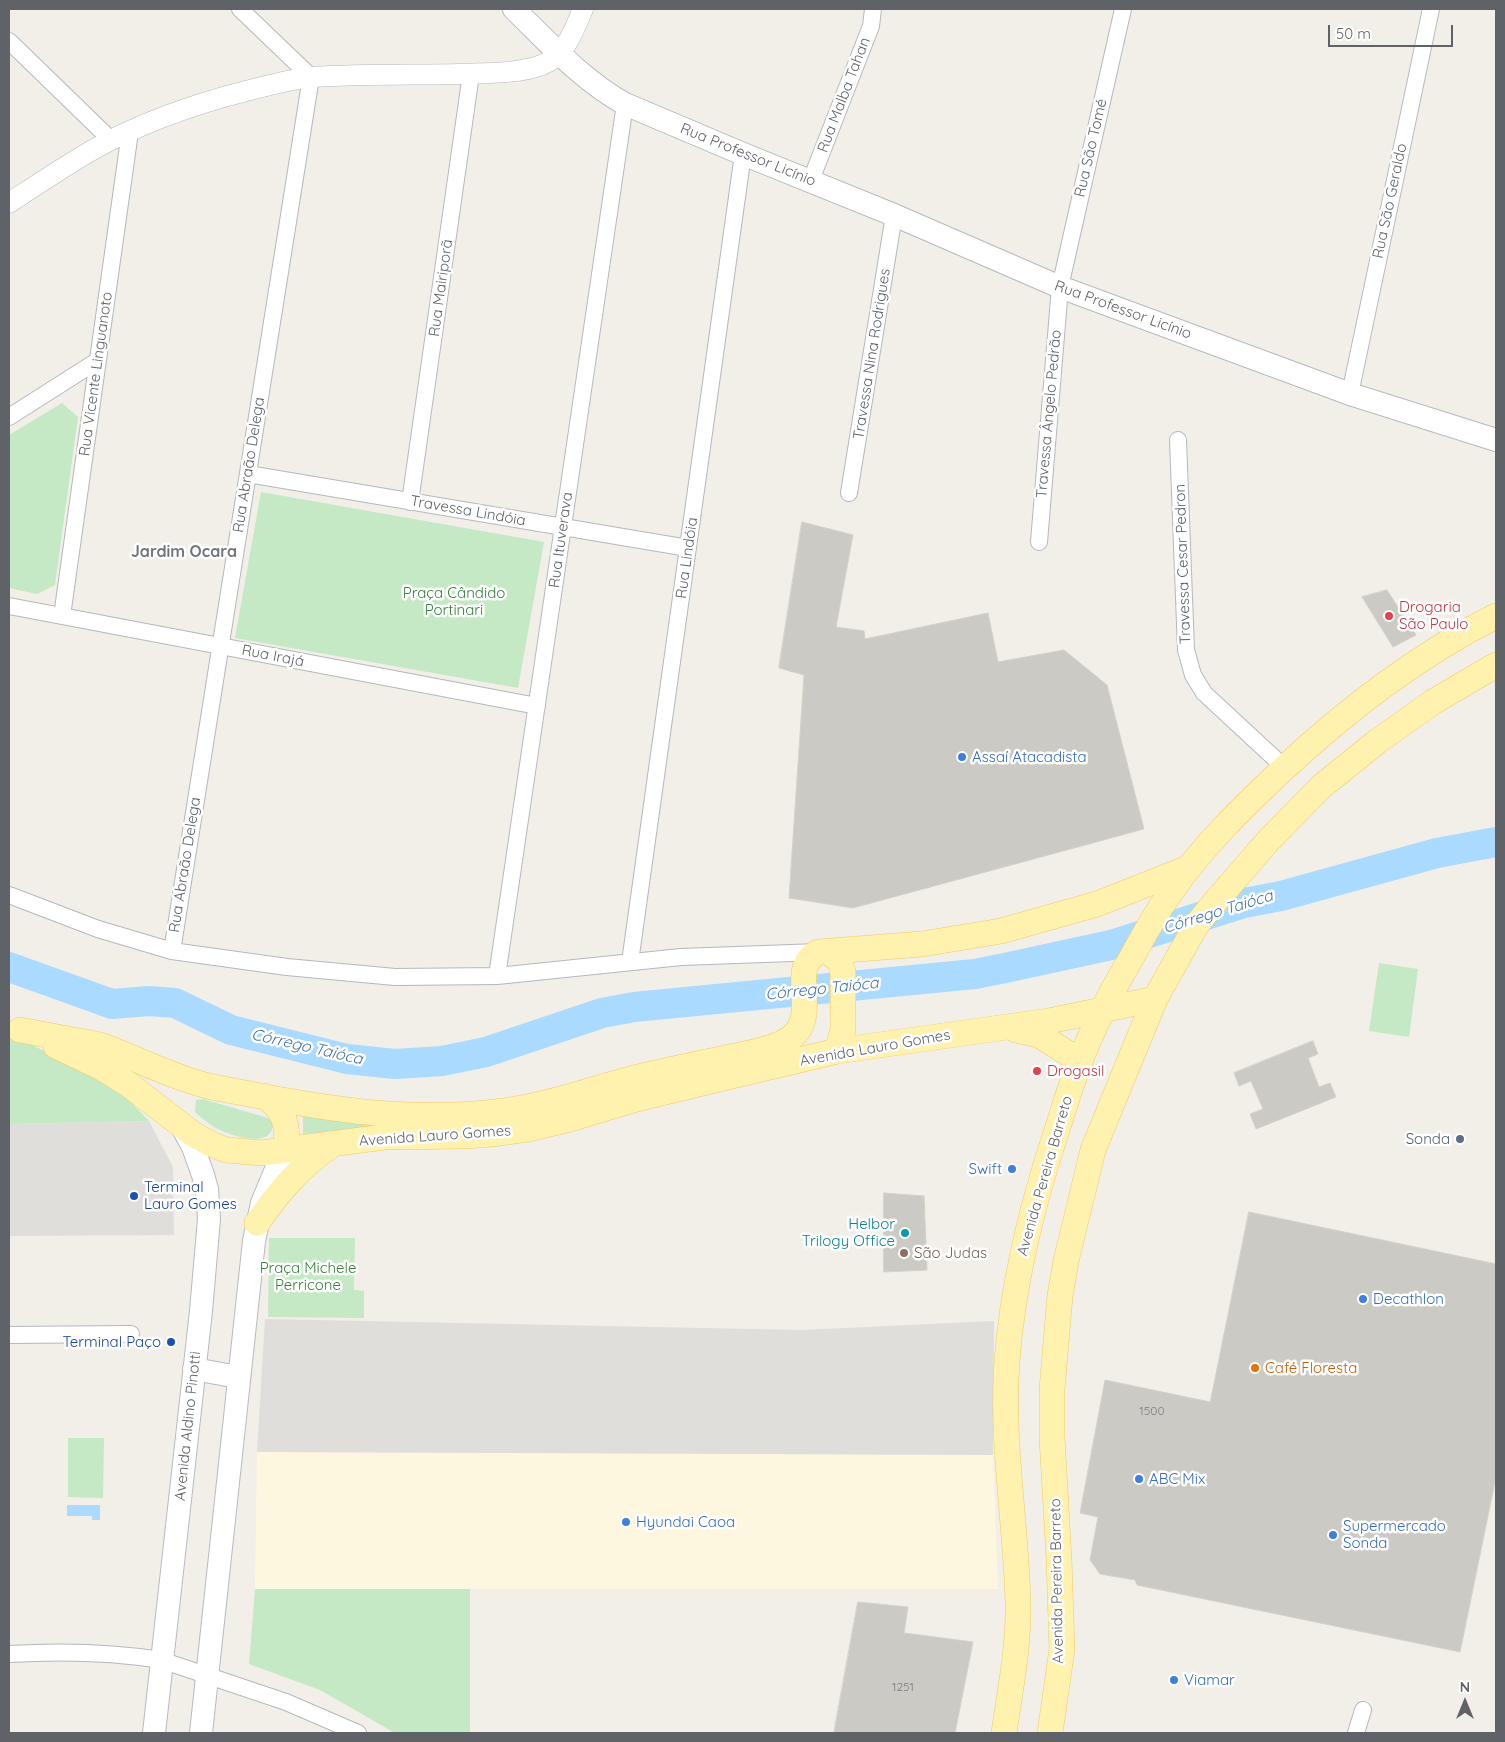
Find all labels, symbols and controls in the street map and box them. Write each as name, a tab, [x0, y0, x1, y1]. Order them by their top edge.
scale bar	[1330, 15, 1455, 47]
text: 50 m	[1336, 24, 1371, 43]
street label: Rua Malba Tahan	[814, 35, 874, 155]
street label: Rua São Tomé	[1071, 97, 1111, 199]
street label: Rua Professor Licínio	[678, 120, 818, 190]
street label: Rua São Geraldo	[1369, 142, 1411, 260]
street label: Rua Mairiporã	[425, 238, 457, 338]
street label: Travessa Nina Rodrigues	[850, 267, 894, 441]
street label: Rua Professor Licínio	[1052, 277, 1194, 343]
street label: Rua Vicente Linguanoto	[76, 291, 116, 457]
street label: Travessa Ângelo Pedrão	[1033, 329, 1065, 499]
street label: Rua Abraão Delega	[229, 396, 269, 534]
street label: Travessa Cesar Pedron	[1171, 484, 1195, 644]
street label: Rua Ituverava	[545, 491, 577, 589]
street label: Travessa Lindóia	[409, 492, 527, 530]
street label: Rua Lindóia	[672, 516, 702, 600]
district label: Jardim Ocara	[131, 542, 237, 562]
park label: Praça Cândido Portinari	[403, 584, 505, 619]
place label: Drogaria São Paulo	[1399, 598, 1468, 633]
marker: Drogaria São Paulo	[1383, 610, 1395, 622]
street label: Rua Irajá	[240, 641, 306, 671]
place label: Assaí Atacadista	[972, 748, 1086, 766]
marker: Assaí Atacadista	[956, 751, 968, 763]
street label: Rua Abraão Delega	[165, 796, 205, 934]
water label: Córrego Taióca	[1161, 886, 1275, 938]
water label: Córrego Taióca	[765, 974, 879, 1004]
water label: Córrego Taióca	[250, 1025, 364, 1069]
street label: Avenida Lauro Gomes	[798, 1026, 952, 1070]
place label: Drogasil	[1047, 1062, 1104, 1080]
marker: Drogasil	[1031, 1065, 1043, 1077]
street label: Avenida Pereira Barreto	[1014, 1094, 1076, 1258]
street label: Avenida Lauro Gomes	[358, 1122, 512, 1150]
place label: Sonda	[1406, 1130, 1450, 1148]
marker: Sonda	[1454, 1133, 1466, 1145]
place label: Swift	[969, 1160, 1002, 1178]
marker: Swift	[1006, 1163, 1018, 1175]
place label: Terminal Lauro Gomes	[144, 1178, 237, 1213]
marker: Terminal Lauro Gomes	[128, 1190, 140, 1202]
place label: Helbor Trilogy Office	[802, 1215, 895, 1250]
marker: Helbor Trilogy Office	[899, 1227, 911, 1239]
place label: São Judas	[914, 1244, 987, 1262]
marker: São Judas	[898, 1247, 910, 1259]
park label: Praça Michele Perricone	[260, 1259, 356, 1294]
place label: Decathlon	[1373, 1290, 1444, 1308]
marker: Decathlon	[1357, 1293, 1369, 1305]
place label: Terminal Paço	[63, 1333, 161, 1351]
marker: Terminal Paço	[165, 1336, 177, 1348]
street label: Avenida Aldino Pinotti	[171, 1350, 205, 1502]
place label: Café Floresta	[1265, 1359, 1357, 1377]
marker: Café Floresta	[1249, 1362, 1261, 1374]
house number: 1500	[1139, 1404, 1165, 1418]
place label: ABC Mix	[1149, 1470, 1205, 1488]
marker: ABC Mix	[1133, 1473, 1145, 1485]
street label: Avenida Pereira Barreto	[1047, 1498, 1067, 1664]
place label: Hyundai Caoa	[636, 1513, 735, 1531]
marker: Hyundai Caoa	[620, 1516, 632, 1528]
place label: Supermercado Sonda	[1343, 1517, 1446, 1552]
marker: Supermercado Sonda	[1327, 1529, 1339, 1541]
place label: Viamar	[1184, 1671, 1235, 1689]
marker: Viamar	[1168, 1674, 1180, 1686]
north arrow	[1440, 1677, 1490, 1727]
text: N	[1460, 1678, 1470, 1696]
house number: 1251	[892, 1680, 914, 1694]

